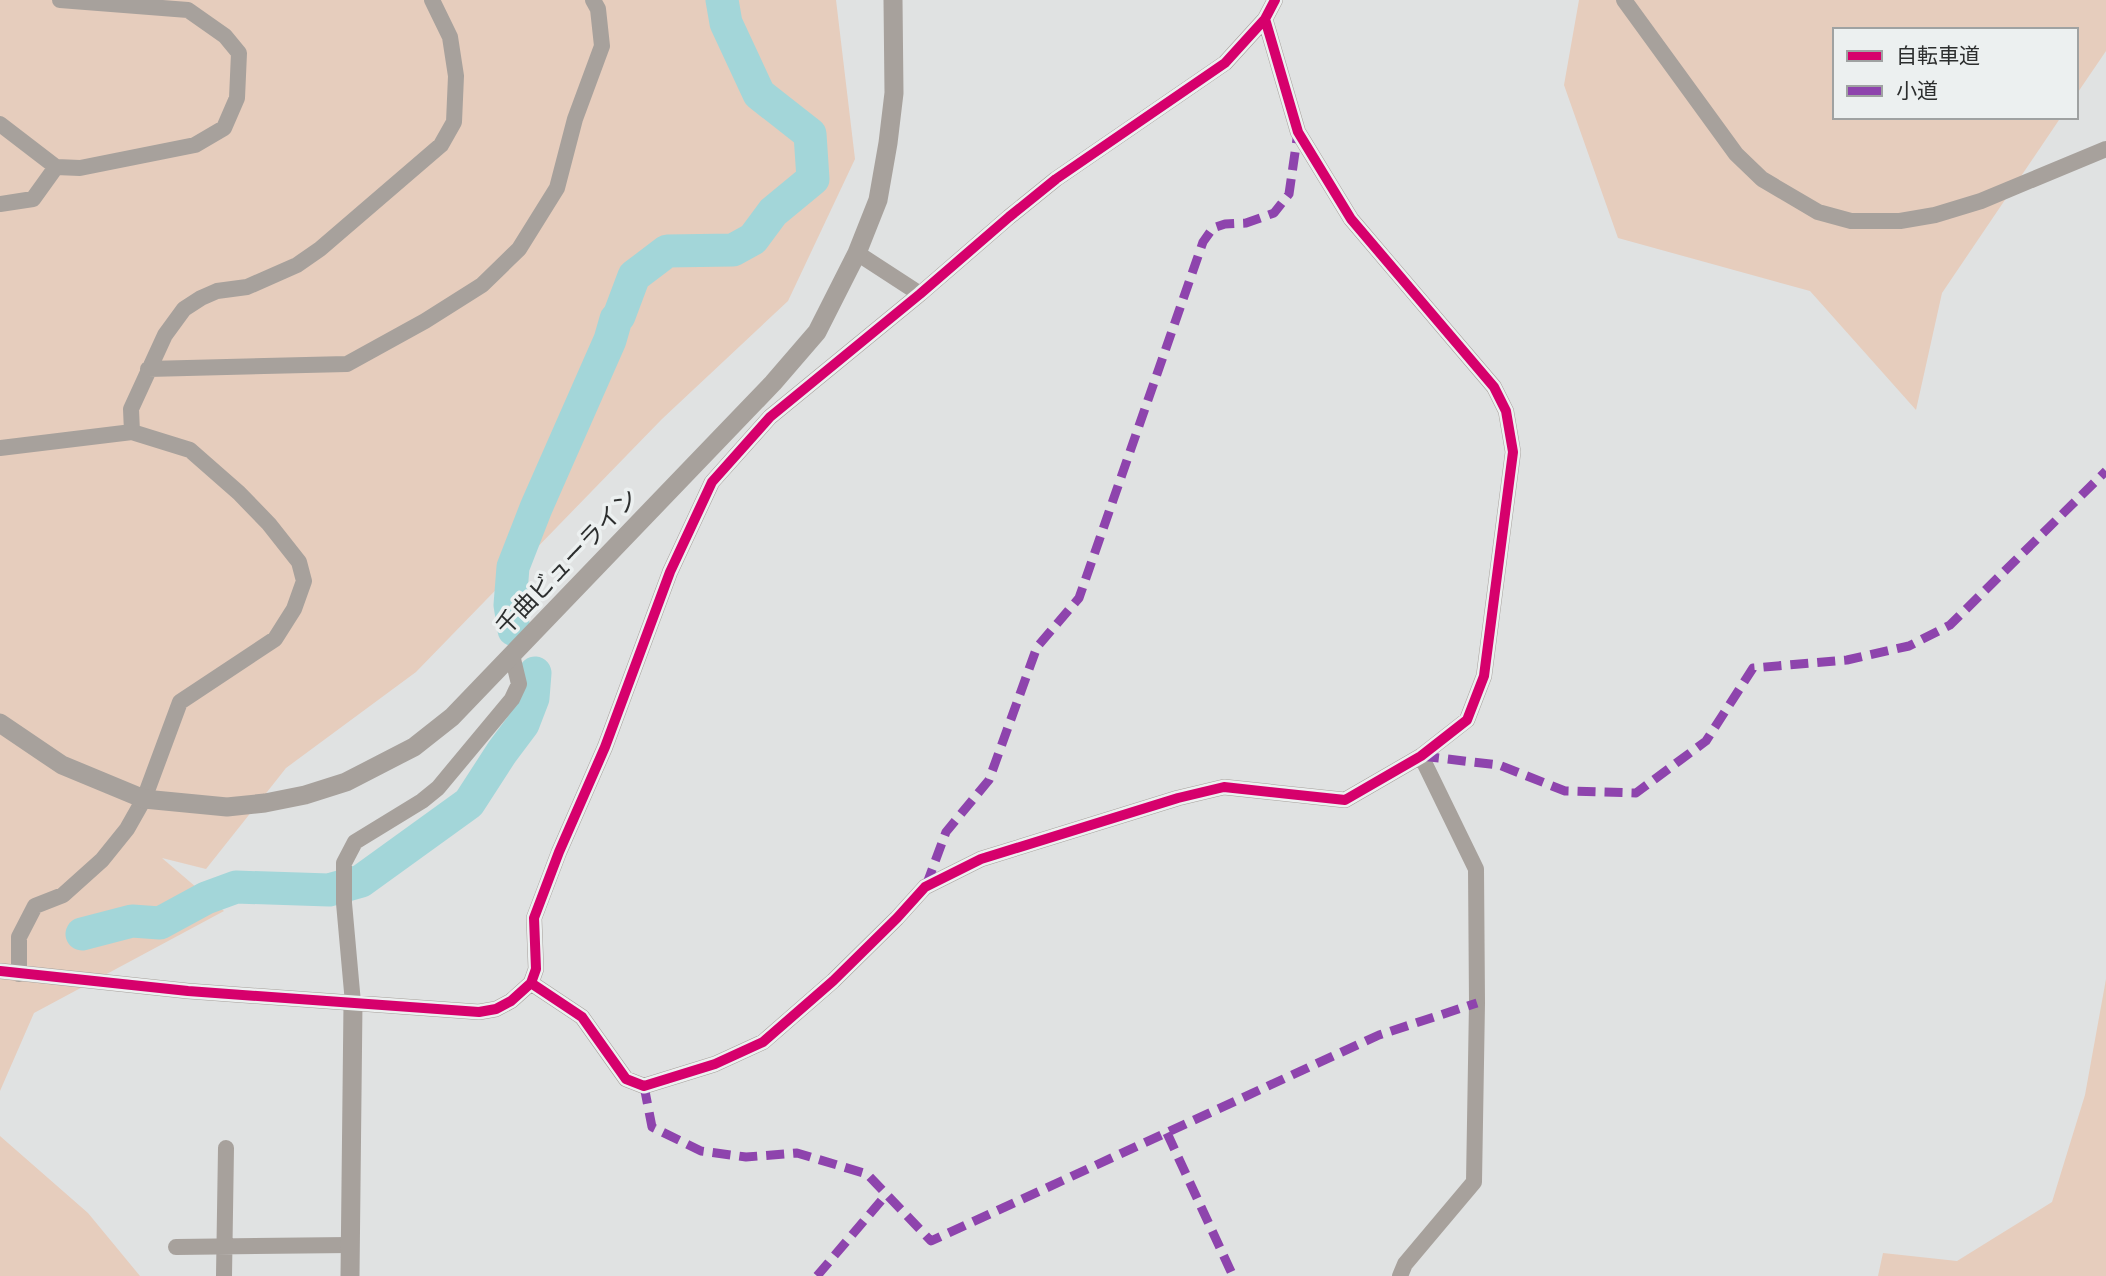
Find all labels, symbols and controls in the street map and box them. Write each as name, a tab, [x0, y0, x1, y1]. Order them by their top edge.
legend	[1833, 28, 2078, 119]
text: 自転車道	[1896, 44, 1980, 68]
text: 小道	[1896, 79, 1938, 103]
street label: 千曲ビューライン	[490, 483, 644, 641]

